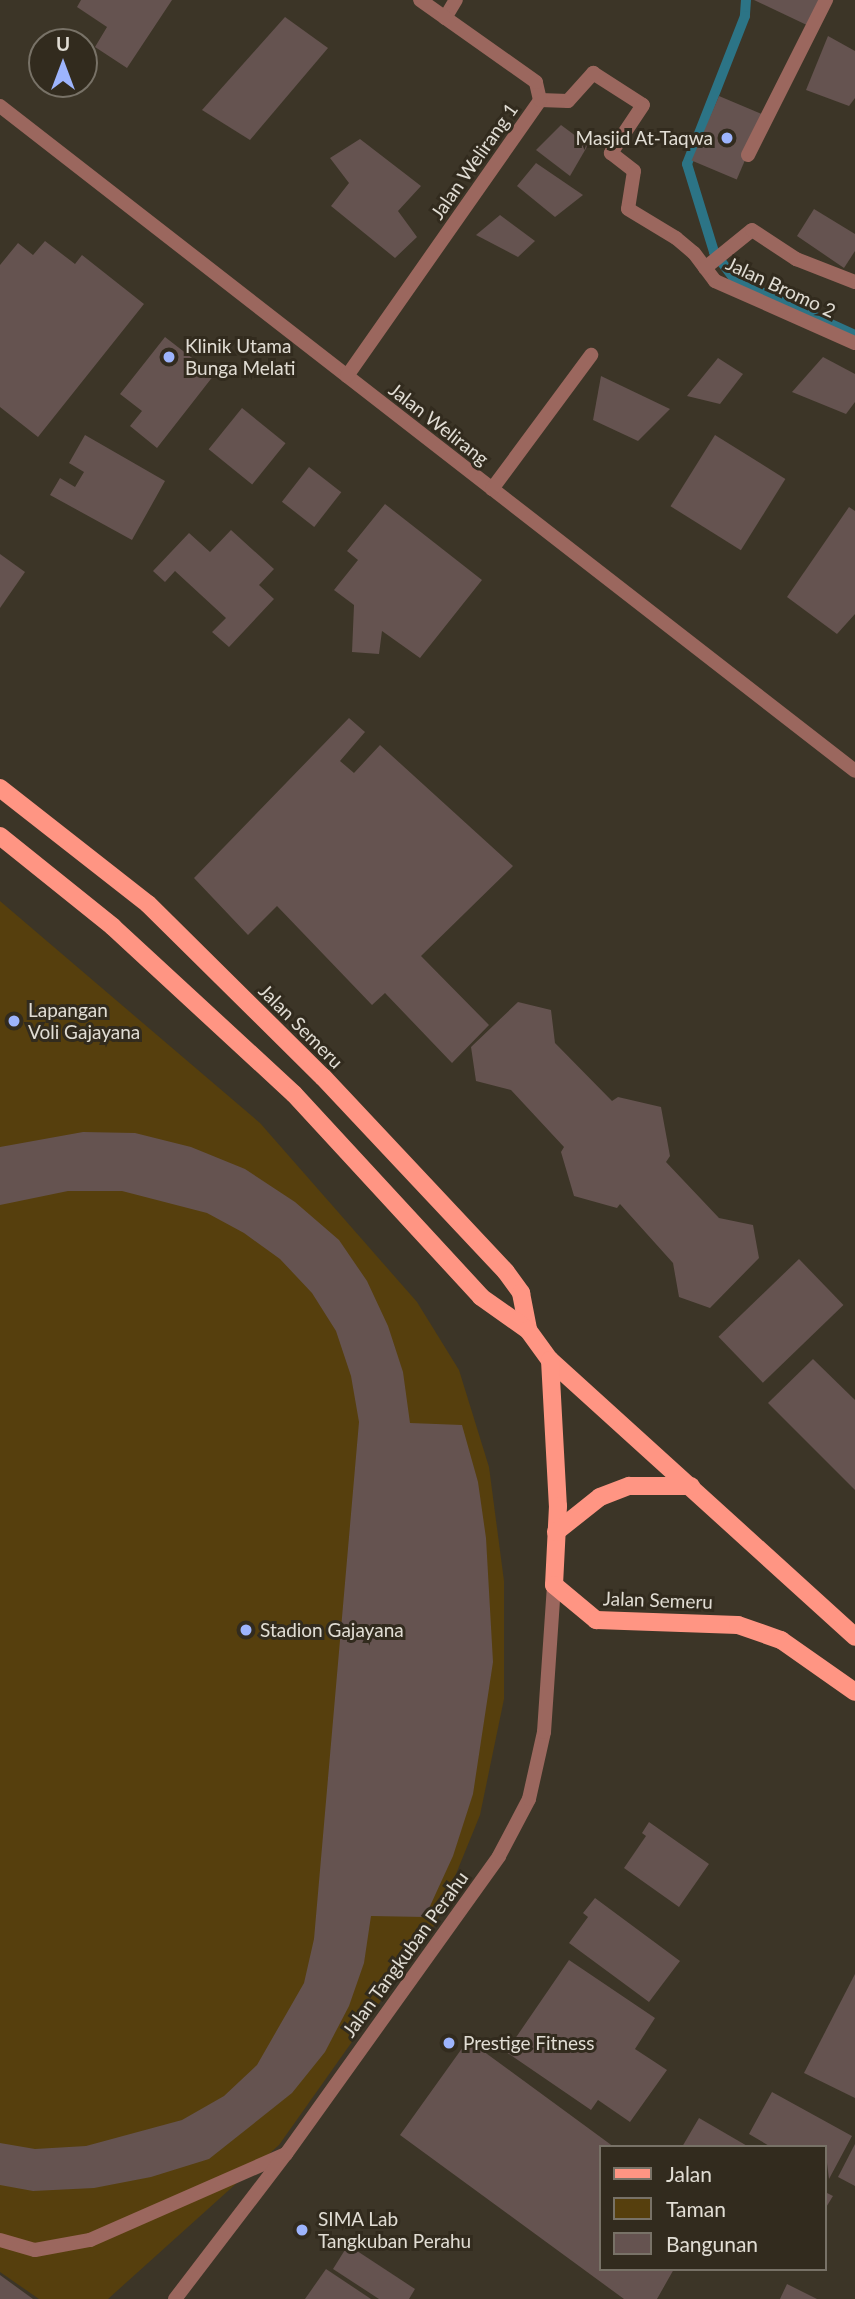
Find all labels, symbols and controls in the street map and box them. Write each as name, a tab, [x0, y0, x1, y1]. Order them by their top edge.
north arrow	[28, 28, 98, 98]
text: U	[56, 32, 70, 55]
street label: Jalan Welirang 1	[425, 98, 523, 224]
place label: Masjid At-Taqwa	[575, 127, 713, 149]
marker: Masjid At-Taqwa	[719, 130, 735, 146]
street label: Jalan Bromo 2	[723, 252, 839, 322]
place label: Klinik Utama Bunga Melati	[185, 335, 295, 379]
marker: Klinik Utama Bunga Melati	[159, 347, 179, 367]
street label: Jalan Welirang	[384, 378, 494, 470]
street label: Jalan Semeru	[254, 979, 348, 1073]
place label: Lapangan Voli Gajayana	[28, 999, 140, 1043]
marker: Lapangan Voli Gajayana	[6, 1013, 22, 1029]
street label: Jalan Semeru	[603, 1587, 713, 1613]
place label: Stadion Gajayana	[260, 1619, 404, 1641]
marker: Stadion Gajayana	[238, 1622, 254, 1638]
street label: Jalan Tangkuban Perahu	[337, 1867, 473, 2041]
place label: Prestige Fitness	[463, 2032, 595, 2054]
marker: Prestige Fitness	[441, 2035, 457, 2051]
legend	[600, 2145, 827, 2271]
text: Jalan	[666, 2161, 712, 2186]
text: Taman	[666, 2196, 726, 2221]
place label: SIMA Lab Tangkuban Perahu	[318, 2208, 471, 2252]
marker: SIMA Lab Tangkuban Perahu	[292, 2220, 312, 2240]
text: Bangunan	[666, 2231, 758, 2256]

